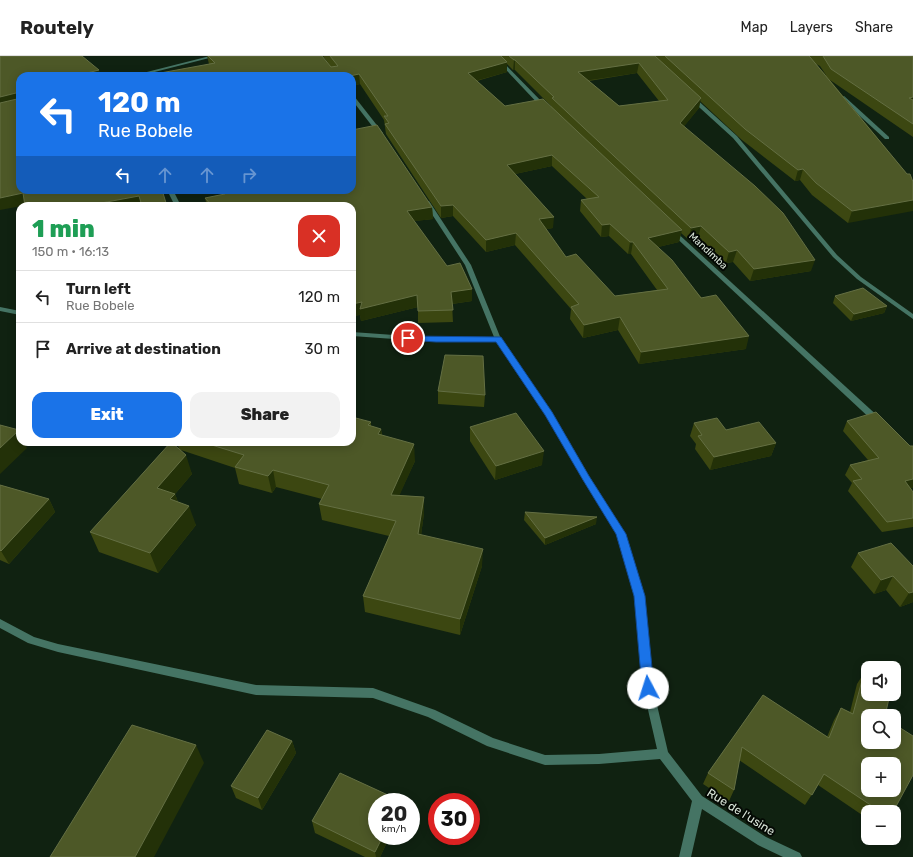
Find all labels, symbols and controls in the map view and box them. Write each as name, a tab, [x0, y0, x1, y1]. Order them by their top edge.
text: Routely	[20, 16, 94, 39]
text: Map	[741, 19, 768, 36]
text: Layers	[790, 19, 833, 36]
text: Share	[855, 19, 893, 36]
text: 120 m	[98, 86, 181, 119]
icon: left	[32, 88, 84, 140]
text: Rue Bobele	[98, 120, 193, 142]
icon: left	[112, 164, 134, 186]
icon: ahead	[154, 164, 176, 186]
icon: ahead	[196, 164, 218, 186]
icon: right	[238, 164, 260, 186]
text: 1 min	[32, 215, 95, 243]
button: close	[298, 215, 340, 257]
street label: Mandimba	[686, 230, 730, 272]
text: 150 m · 16:13	[32, 244, 109, 259]
text: Turn left	[66, 280, 131, 298]
icon: left	[32, 286, 54, 308]
text: 120 m	[298, 288, 340, 306]
text: Rue Bobele	[66, 298, 134, 313]
pin	[391, 321, 425, 355]
icon: arrive	[397, 327, 419, 349]
icon: arrive	[32, 338, 54, 360]
text: Arrive at destination	[66, 340, 221, 358]
text: 30 m	[304, 340, 340, 358]
button: Exit	[32, 392, 182, 438]
button: Share	[190, 392, 340, 438]
map controls	[861, 661, 901, 845]
button: sound	[861, 661, 901, 701]
position arrow	[627, 667, 669, 709]
button: search	[861, 709, 901, 749]
button: +	[861, 757, 901, 797]
street label: Rue de l'usine	[705, 786, 778, 839]
speed limit sign: 30	[428, 793, 480, 845]
text: 20	[381, 802, 407, 826]
button: −	[861, 805, 901, 845]
text: km/h	[382, 823, 406, 835]

